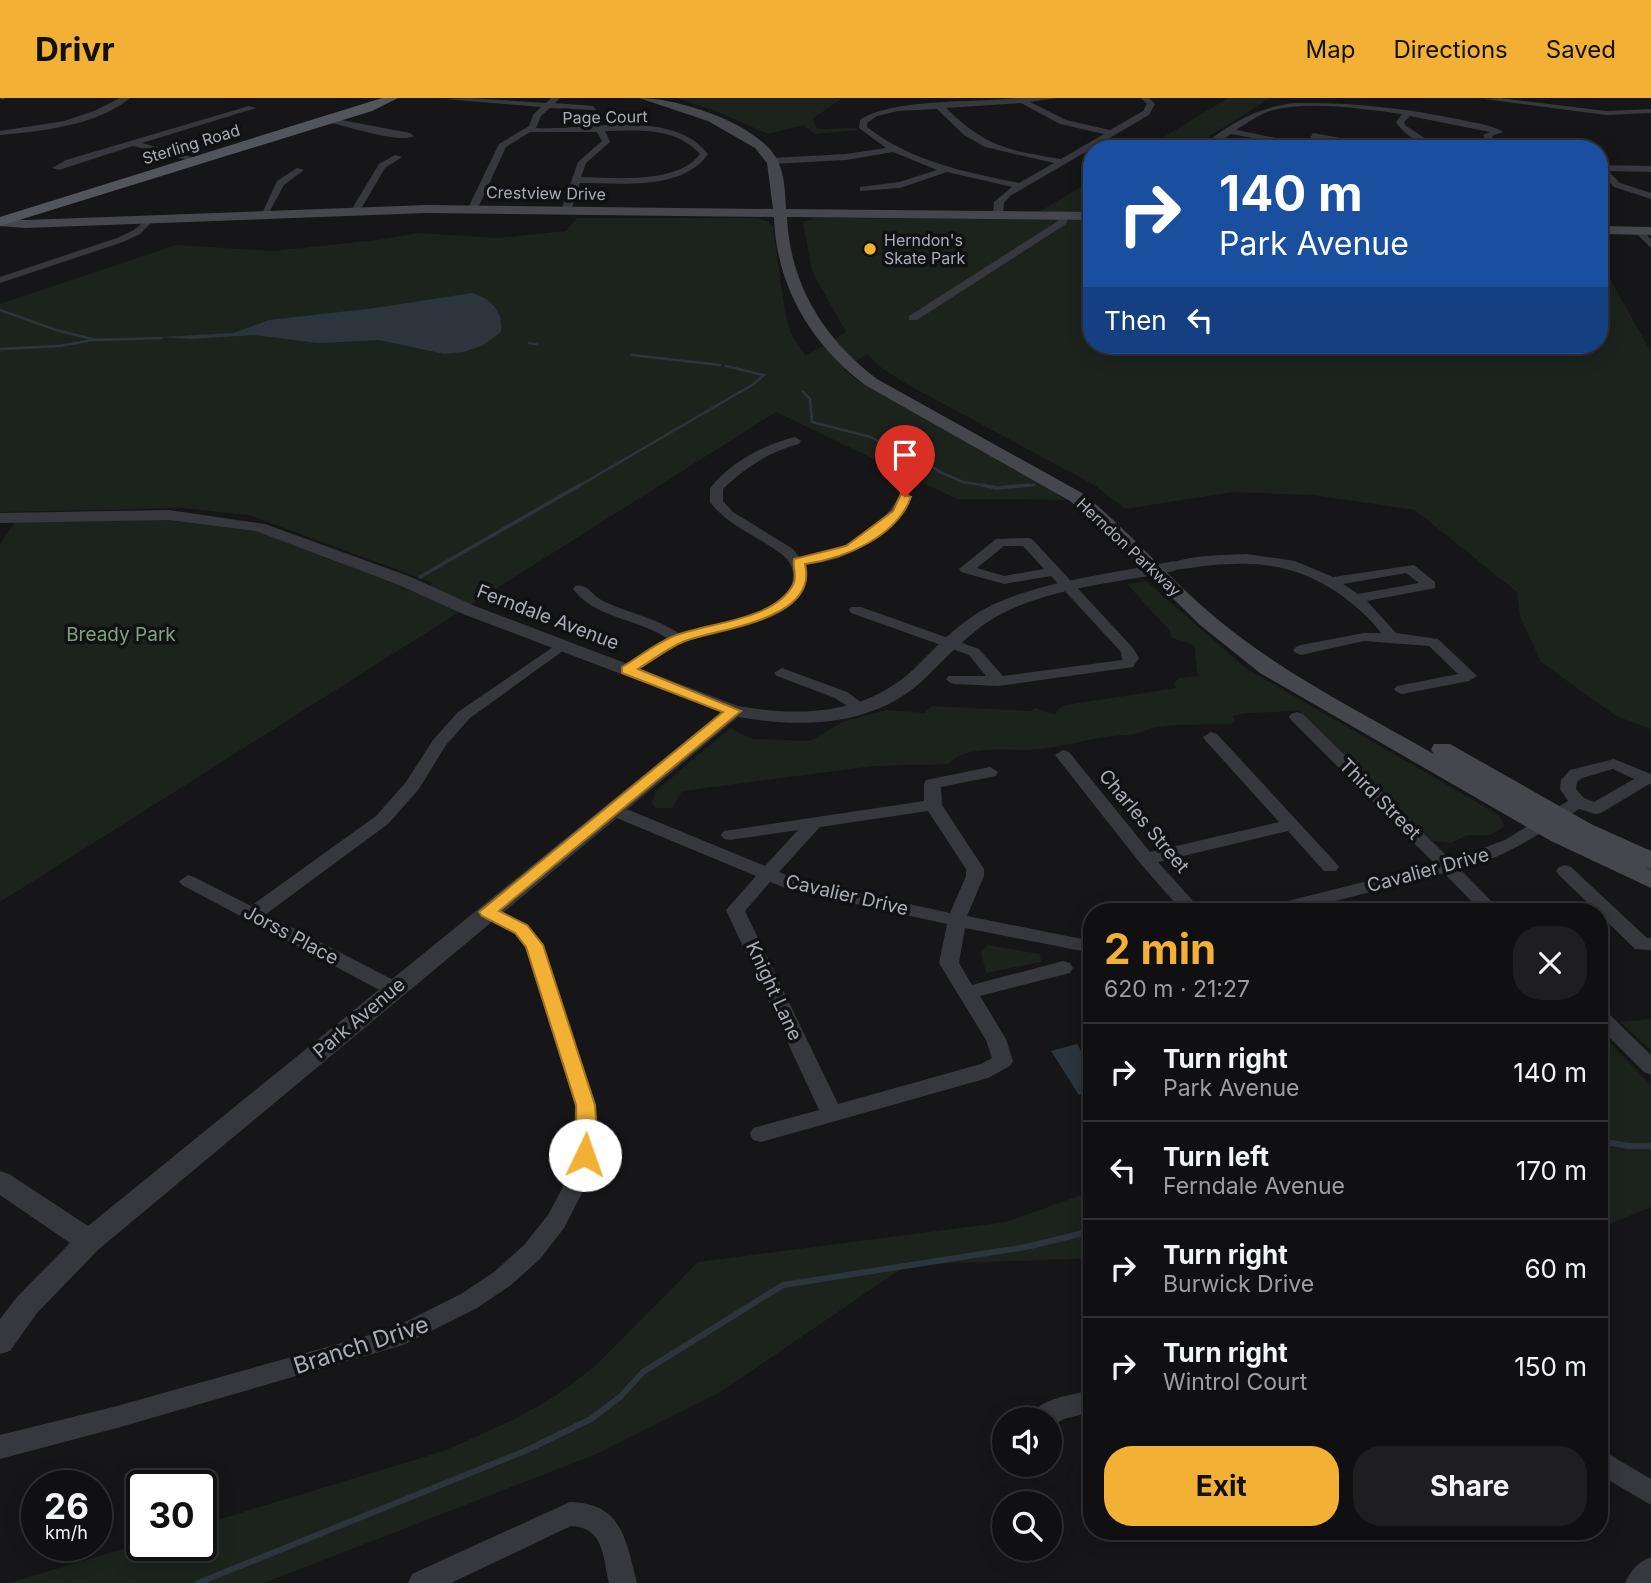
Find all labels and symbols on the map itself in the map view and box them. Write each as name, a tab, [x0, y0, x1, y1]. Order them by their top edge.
street label: Page Court	[562, 106, 648, 128]
street label: Sterling Road	[140, 120, 242, 168]
street label: Crestview Drive	[486, 182, 606, 204]
place label: Herndon's Skate Park	[884, 230, 965, 268]
marker: Herndon's Skate Park	[862, 241, 878, 257]
pin	[875, 425, 935, 497]
street label: Herndon Parkway	[1073, 494, 1185, 600]
street label: Ferndale Avenue	[474, 579, 622, 655]
park label: Bready Park	[66, 623, 176, 646]
street label: Third Street	[1335, 754, 1425, 844]
street label: Charles Street	[1094, 765, 1194, 877]
street label: Cavalier Drive	[1364, 843, 1492, 897]
street label: Cavalier Drive	[783, 870, 911, 920]
street label: Jorss Place	[240, 900, 342, 970]
street label: Knight Lane	[741, 938, 807, 1044]
street label: Park Avenue	[308, 973, 410, 1063]
position arrow	[548, 1118, 622, 1192]
street label: Branch Drive	[290, 1310, 432, 1380]
speed limit sign: 30	[126, 1470, 217, 1561]

